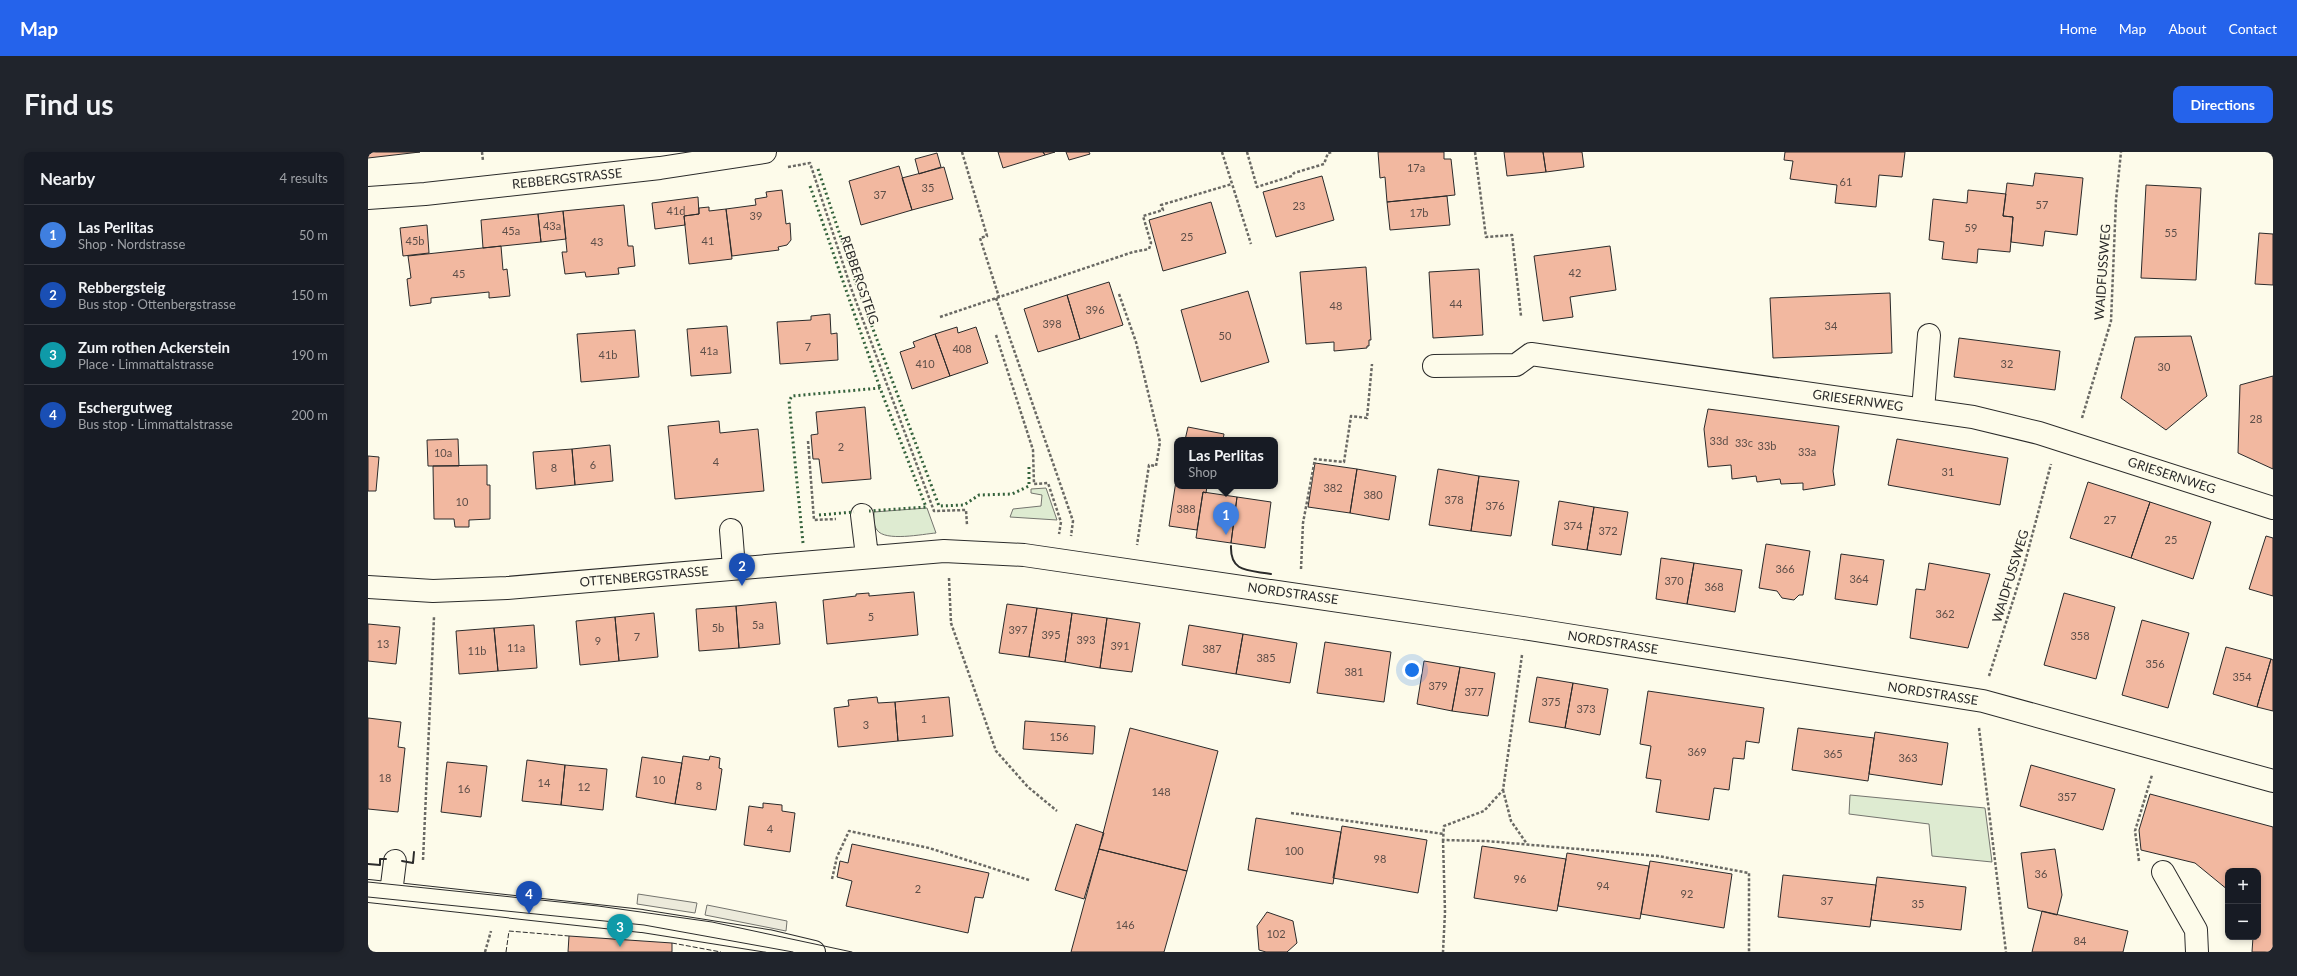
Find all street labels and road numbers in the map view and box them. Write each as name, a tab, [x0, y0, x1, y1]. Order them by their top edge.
street label: REBBERGSTRASSE	[511, 164, 623, 192]
street label: WAIDFUSSWEG	[2091, 223, 2113, 321]
street label: REBBERGSTEIG	[837, 233, 883, 327]
street label: GRIESERNWEG	[1811, 386, 1905, 414]
street label: GRIESERNWEG	[2126, 453, 2218, 497]
street label: WAIDFUSSWEG	[1988, 528, 2032, 624]
street label: OTTENBERGSTRASSE	[579, 562, 709, 590]
street label: NORDSTRASSE	[1247, 579, 1339, 607]
street label: NORDSTRASSE	[1566, 627, 1660, 657]
street label: NORDSTRASSE	[1886, 678, 1980, 708]

